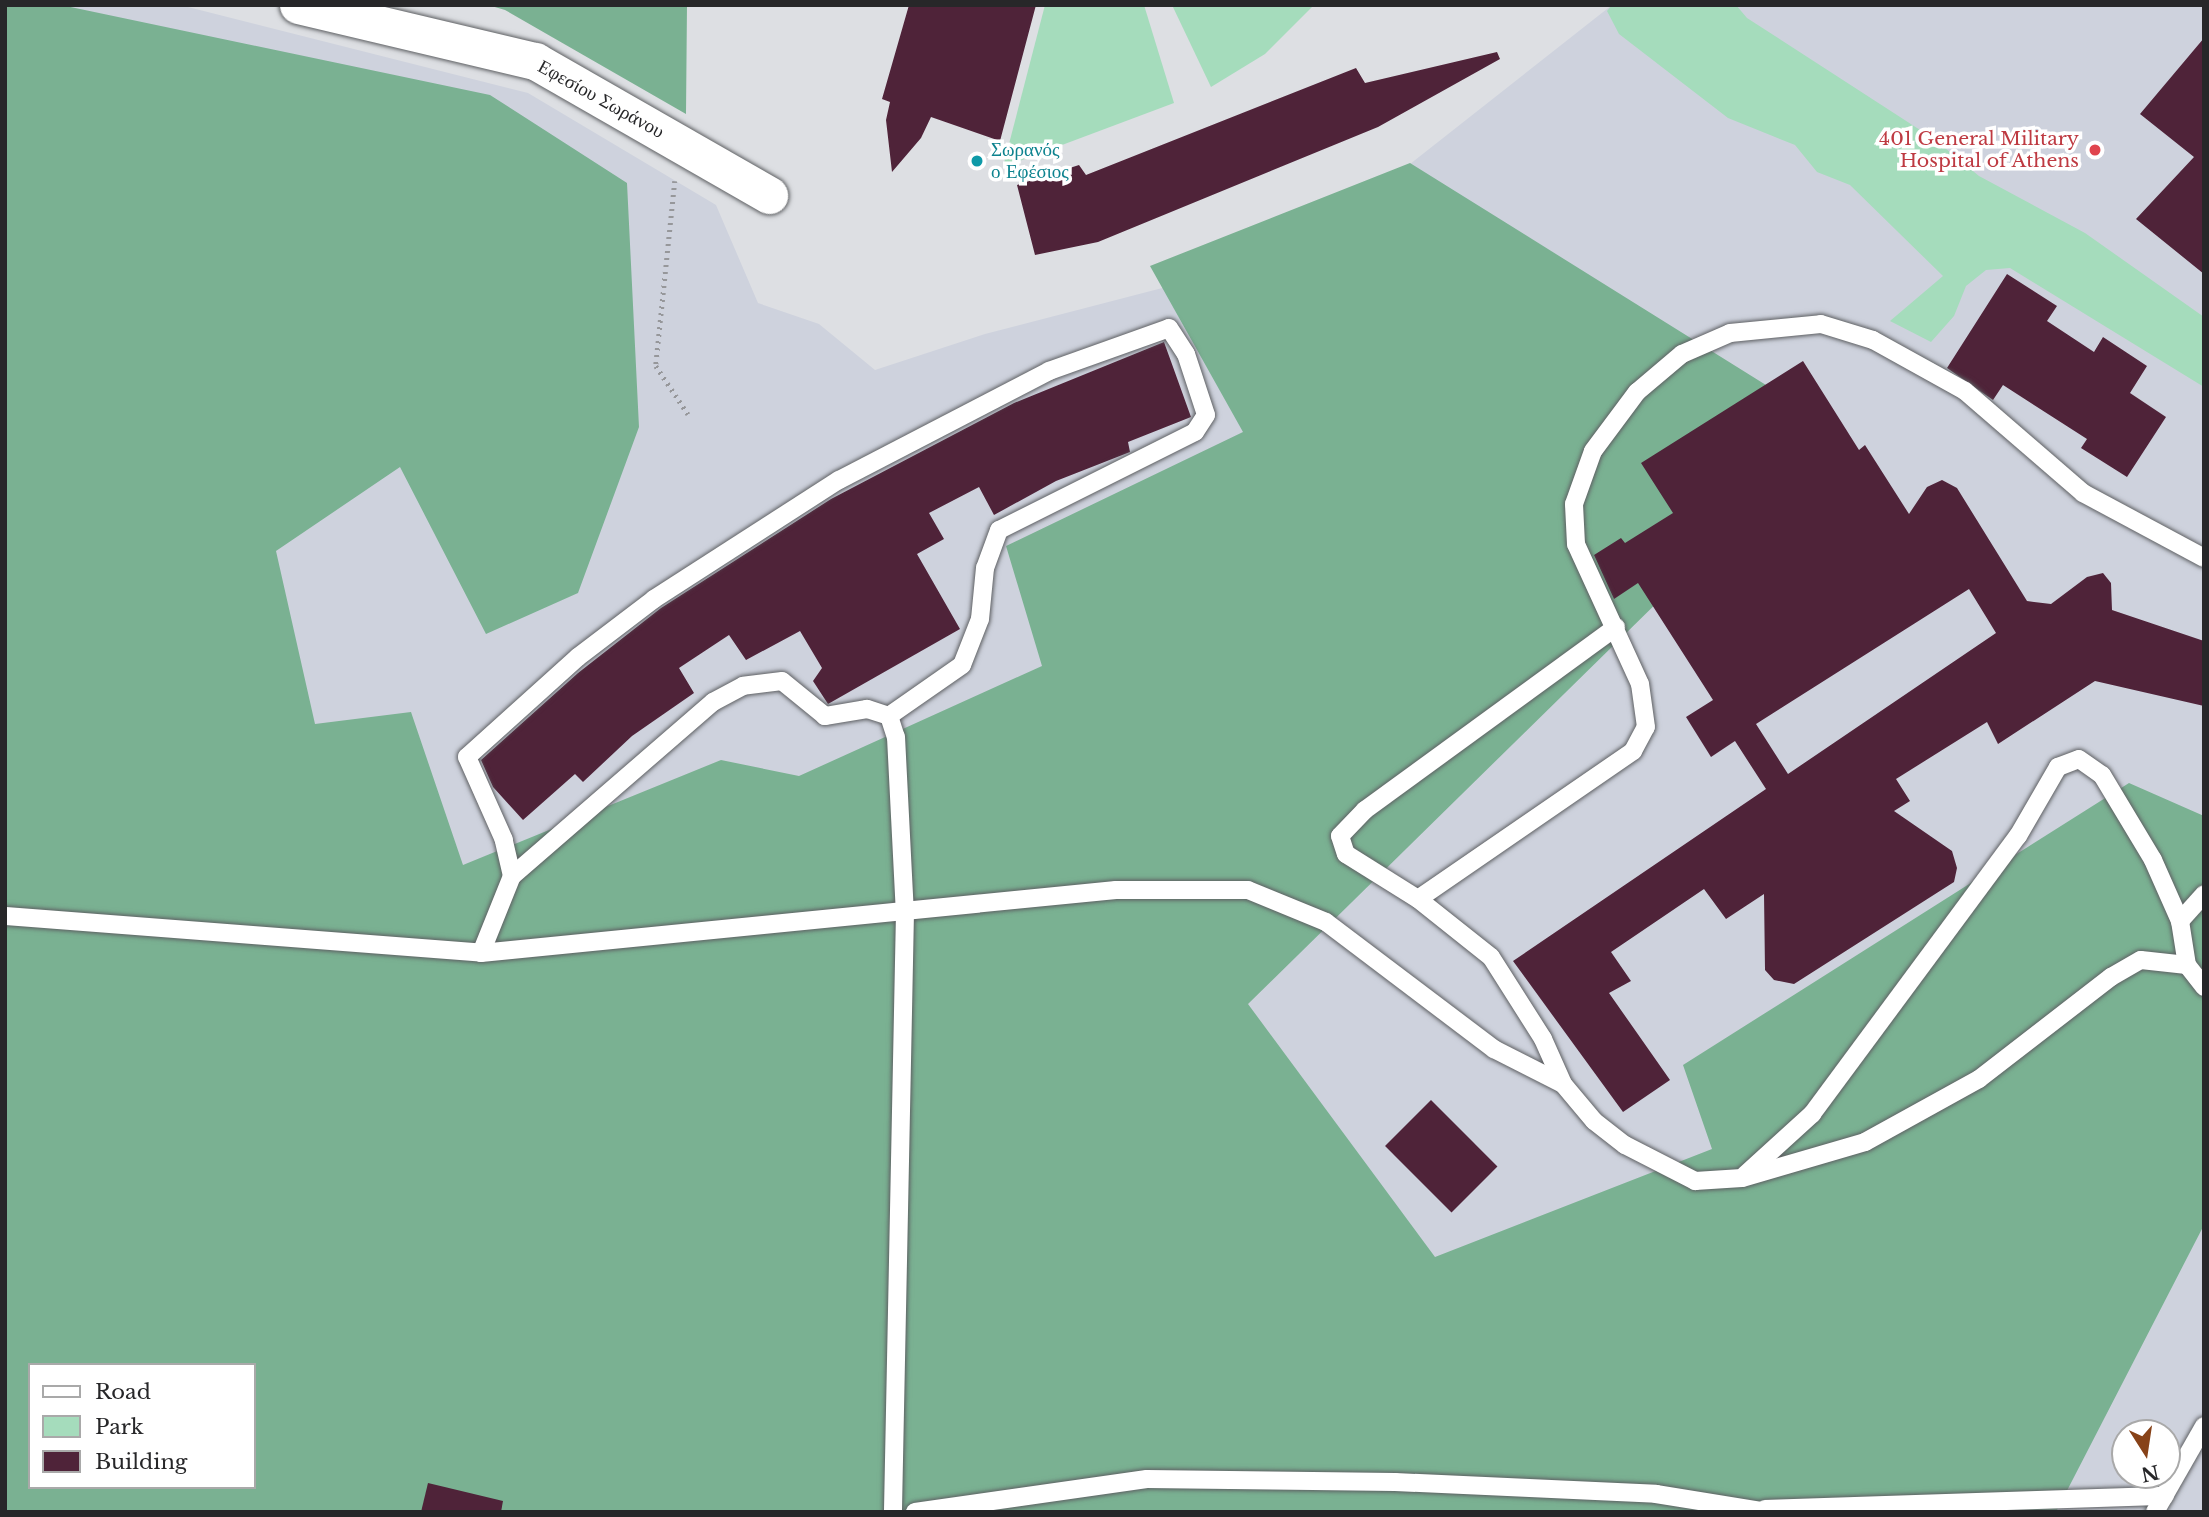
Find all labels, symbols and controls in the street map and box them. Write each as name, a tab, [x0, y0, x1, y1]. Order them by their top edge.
street label: Εφεσίου Σωράνου	[534, 55, 668, 143]
place label: 401 General Military Hospital of Athens	[1879, 128, 2079, 172]
place label: Σωρανός ο Εφέσιος	[991, 139, 1069, 183]
marker: 401 General Military Hospital of Athens	[2085, 140, 2105, 160]
marker: Σωρανός ο Εφέσιος	[969, 153, 985, 169]
legend	[28, 1363, 256, 1489]
text: Road	[95, 1379, 151, 1405]
text: Park	[95, 1414, 144, 1440]
north arrow	[2111, 1419, 2181, 1489]
text: Building	[95, 1449, 187, 1475]
text: N	[2139, 1460, 2161, 1486]

